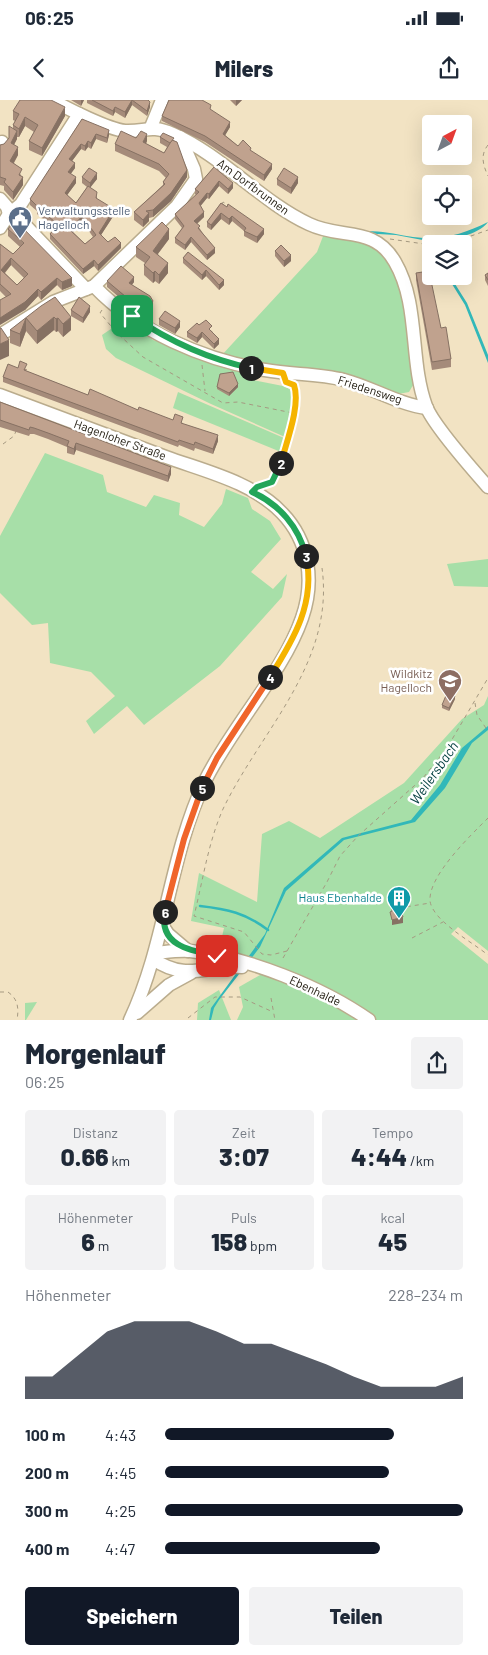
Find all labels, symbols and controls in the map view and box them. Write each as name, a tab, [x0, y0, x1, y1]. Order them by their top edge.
text: 06:25	[25, 6, 74, 29]
icon: back	[25, 54, 53, 82]
icon: share	[435, 54, 463, 82]
text: Milers	[215, 55, 273, 81]
north arrow	[422, 115, 472, 165]
map controls	[422, 115, 472, 285]
street label: Am Dorfbrunnen	[215, 155, 292, 217]
button: locate	[422, 175, 472, 225]
place label: Verwaltungsstelle Hagelloch	[38, 203, 130, 231]
public building icon: Verwaltungsstelle Hagelloch	[7, 205, 33, 239]
button: layers	[422, 235, 472, 285]
pin	[111, 295, 153, 337]
icon: arrive	[118, 302, 146, 330]
pin: 1	[238, 356, 264, 380]
text: 1	[249, 360, 254, 377]
street label: Friedensweg	[336, 372, 404, 406]
street label: Hagenloher Straße	[72, 416, 168, 462]
pin: 2	[268, 450, 294, 476]
text: 2	[278, 455, 285, 472]
pin: 3	[294, 544, 318, 568]
text: 3	[303, 548, 310, 565]
pin: 4	[258, 664, 282, 690]
place label: Wildkitz Hagelloch	[380, 666, 432, 694]
school or university icon: Wildkitz Hagelloch	[437, 668, 463, 702]
text: 4	[266, 669, 275, 686]
water label: Weilersbach	[406, 738, 461, 807]
pin: 5	[190, 776, 214, 800]
text: 5	[199, 780, 206, 797]
building icon: Haus Ebenhalde	[386, 885, 412, 919]
place label: Haus Ebenhalde	[299, 890, 382, 904]
pin: 6	[152, 900, 178, 924]
text: 6	[162, 904, 169, 921]
pin	[196, 935, 238, 977]
icon: check	[203, 942, 231, 970]
street label: Ebenhalde	[288, 972, 343, 1008]
text: Morgenlauf	[25, 1036, 166, 1070]
button: share	[411, 1037, 463, 1089]
text: 06:25	[25, 1072, 65, 1091]
text: Distanz	[73, 1124, 118, 1141]
text: Zeit	[232, 1124, 256, 1141]
text: Tempo	[372, 1124, 413, 1141]
text: 0.66	[61, 1141, 109, 1171]
text: 3:07	[219, 1141, 269, 1171]
text: 4:44	[351, 1141, 407, 1171]
text: km	[109, 1152, 130, 1169]
text: /km	[407, 1152, 434, 1169]
text: Höhenmeter	[58, 1209, 133, 1226]
text: Puls	[231, 1209, 257, 1226]
text: kcal	[380, 1209, 405, 1226]
text: 6	[81, 1226, 95, 1256]
text: 158	[211, 1226, 247, 1256]
text: 45	[378, 1226, 407, 1256]
text: m	[95, 1237, 109, 1254]
text: bpm	[247, 1237, 277, 1254]
text: Höhenmeter	[25, 1285, 111, 1304]
text: 228–234 m	[388, 1285, 463, 1304]
text: 100 m	[25, 1425, 65, 1444]
text: 4:43	[105, 1425, 136, 1444]
text: 200 m	[25, 1463, 69, 1482]
text: 4:45	[105, 1463, 136, 1482]
text: 300 m	[25, 1501, 68, 1520]
text: 4:25	[105, 1501, 136, 1520]
text: 400 m	[25, 1539, 69, 1558]
text: 4:47	[105, 1539, 135, 1558]
button: Speichern	[25, 1587, 239, 1645]
button: Teilen	[249, 1587, 463, 1645]

